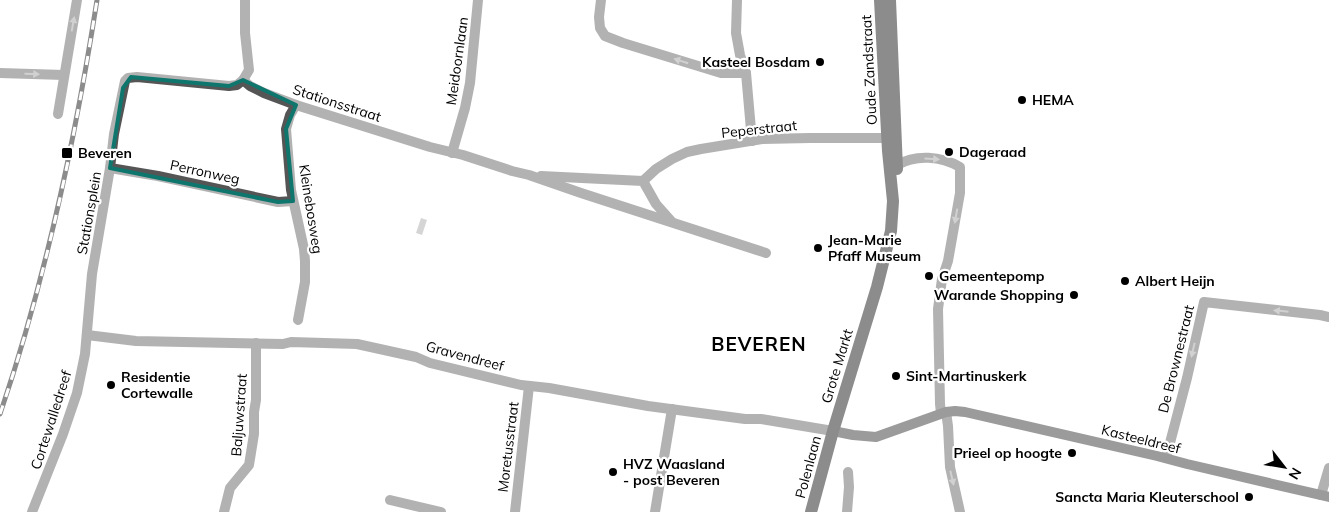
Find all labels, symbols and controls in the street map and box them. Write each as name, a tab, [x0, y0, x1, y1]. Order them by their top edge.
street label: Oude Zandstraat	[857, 14, 881, 126]
one-way arrow	[69, 16, 77, 32]
street label: Meidoornlaan	[442, 16, 472, 106]
place label: Kasteel Bosdam	[702, 53, 810, 71]
one-way arrow	[674, 56, 689, 64]
marker: Kasteel Bosdam	[814, 56, 826, 68]
one-way arrow	[24, 70, 40, 78]
street label: Stationsstraat	[291, 80, 384, 126]
place label: HEMA	[1032, 91, 1074, 109]
marker: HEMA	[1016, 94, 1028, 106]
street label: Peperstraat	[720, 116, 798, 142]
place label: Dageraad	[959, 143, 1026, 161]
place label: Beveren	[78, 144, 132, 162]
marker: Beveren	[60, 146, 74, 160]
marker: Dageraad	[943, 146, 955, 158]
one-way arrow	[924, 155, 940, 163]
street label: Perronweg	[169, 156, 241, 188]
street label: Kleinebosweg	[295, 163, 327, 255]
street label: Stationsplein	[73, 170, 105, 256]
one-way arrow	[952, 208, 960, 223]
place label: Jean-Marie Pfaff Museum	[828, 231, 921, 265]
marker: Jean-Marie Pfaff Museum	[812, 242, 824, 254]
place label: Gemeentepomp	[939, 267, 1045, 285]
marker: Gemeentepomp	[923, 270, 935, 282]
place label: Albert Heijn	[1135, 272, 1215, 290]
marker: Albert Heijn	[1119, 275, 1131, 287]
place label: Warande Shopping	[934, 286, 1064, 304]
marker: Warande Shopping	[1068, 289, 1080, 301]
street label: De Brownestraat	[1154, 303, 1198, 415]
one-way arrow	[1272, 307, 1288, 315]
street label: Grote Markt	[817, 327, 857, 405]
district label: BEVEREN	[711, 332, 807, 356]
street label: Gravendreef	[424, 337, 506, 375]
one-way arrow	[1189, 342, 1197, 357]
place label: Sint-Martinuskerk	[906, 367, 1027, 385]
street label: Cortewalledreef	[27, 368, 76, 472]
place label: Residentie Cortewalle	[121, 368, 193, 402]
marker: Sint-Martinuskerk	[890, 370, 902, 382]
street label: Baljuwstraat	[227, 373, 251, 457]
marker: Residentie Cortewalle	[105, 379, 117, 391]
street label: Moretusstraat	[494, 401, 522, 493]
street label: Kasteeldreef	[1100, 420, 1183, 458]
street label: Polenlaan	[791, 434, 825, 500]
north arrow	[1259, 442, 1309, 492]
place label: Prieel op hoogte	[953, 444, 1062, 462]
marker: Prieel op hoogte	[1066, 447, 1078, 459]
place label: HVZ Waasland - post Beveren	[623, 455, 725, 489]
text: N	[1285, 465, 1306, 483]
marker: HVZ Waasland - post Beveren	[607, 466, 619, 478]
one-way arrow	[948, 470, 956, 485]
place label: Sancta Maria Kleuterschool	[1055, 488, 1239, 506]
marker: Sancta Maria Kleuterschool	[1243, 491, 1255, 503]

